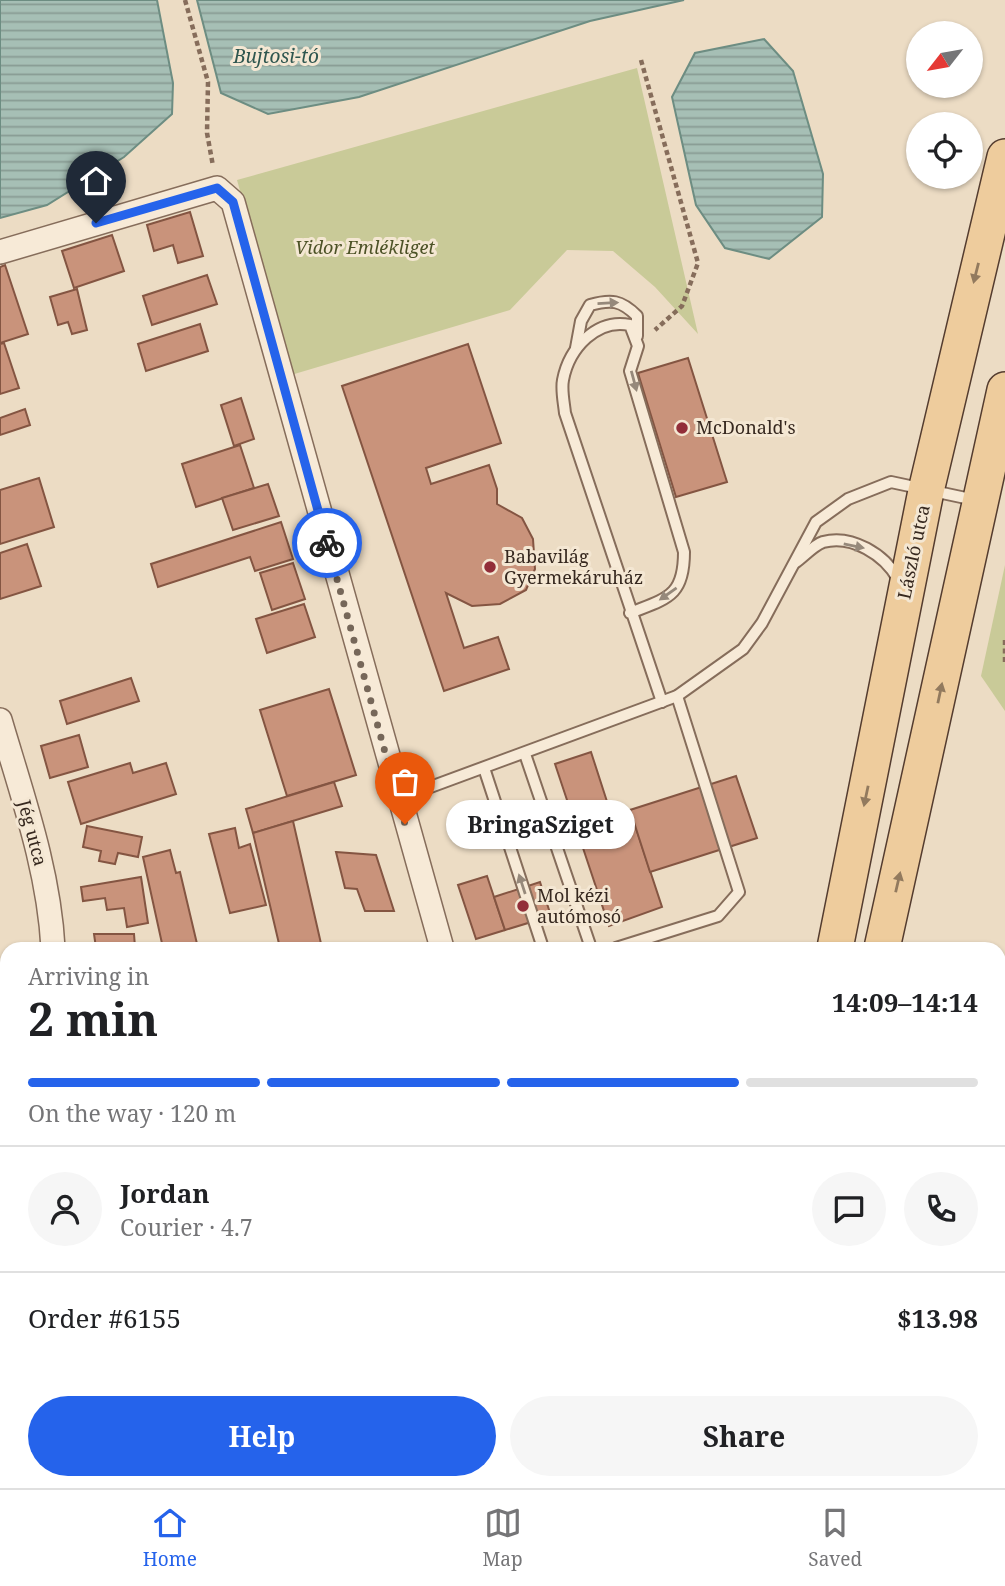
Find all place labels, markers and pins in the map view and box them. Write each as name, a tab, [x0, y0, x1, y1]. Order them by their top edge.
pin	[66, 151, 126, 223]
place label: McDonald's	[696, 415, 796, 439]
marker: McDonald's	[674, 420, 690, 436]
place label: Babavilág Gyermekáruház	[504, 544, 643, 589]
marker: Babavilág Gyermekáruház	[482, 559, 498, 575]
pin	[375, 752, 435, 824]
callout: BringaSziget	[447, 800, 636, 848]
place label: Mol kézi autómosó	[537, 883, 621, 928]
marker: Mol kézi autómosó	[515, 898, 531, 914]

